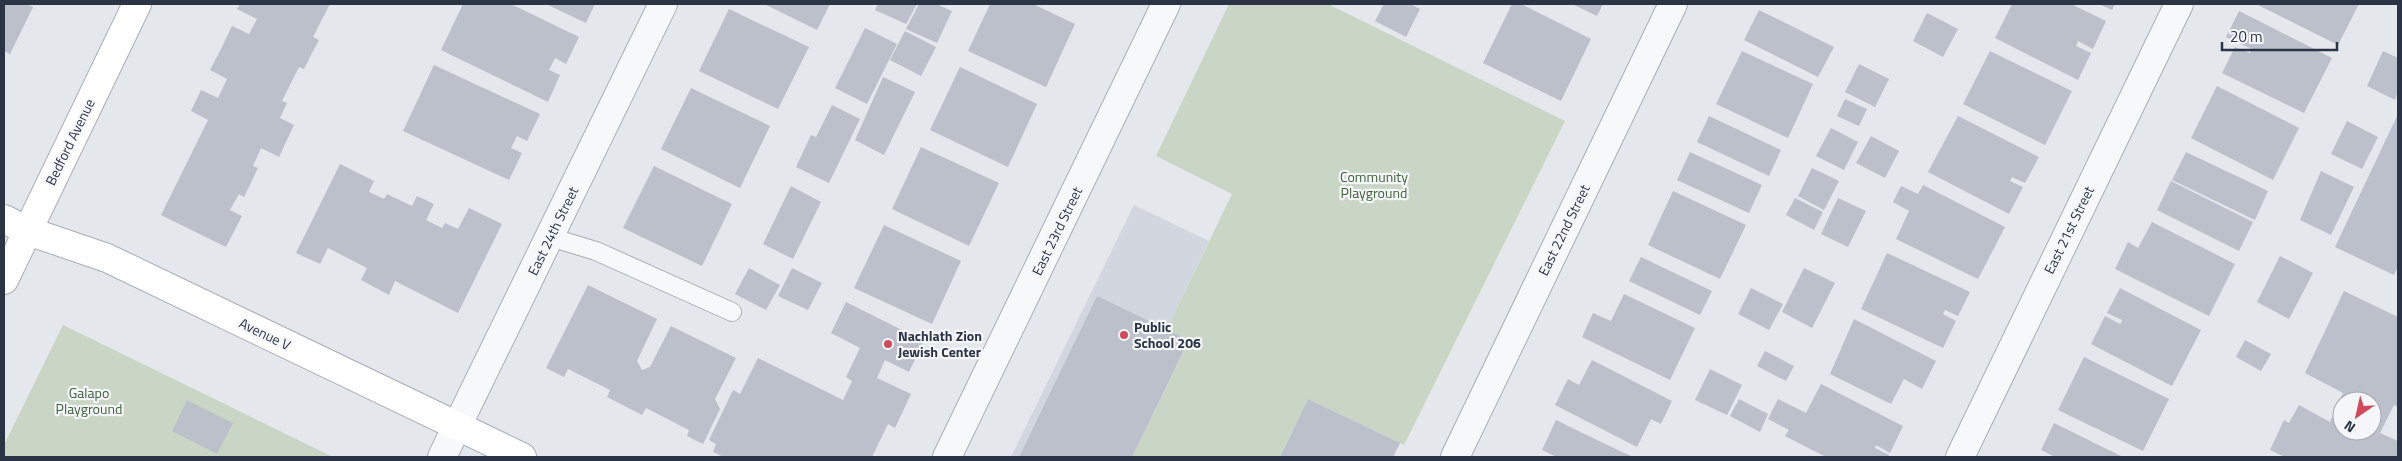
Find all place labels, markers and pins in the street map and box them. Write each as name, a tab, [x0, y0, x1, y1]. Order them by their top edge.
place label: Public School 206	[1134, 316, 1201, 353]
place label: Nachlath Zion Jewish Center	[898, 325, 982, 362]
marker: Public School 206	[1118, 329, 1130, 341]
marker: Nachlath Zion Jewish Center	[882, 338, 894, 350]

